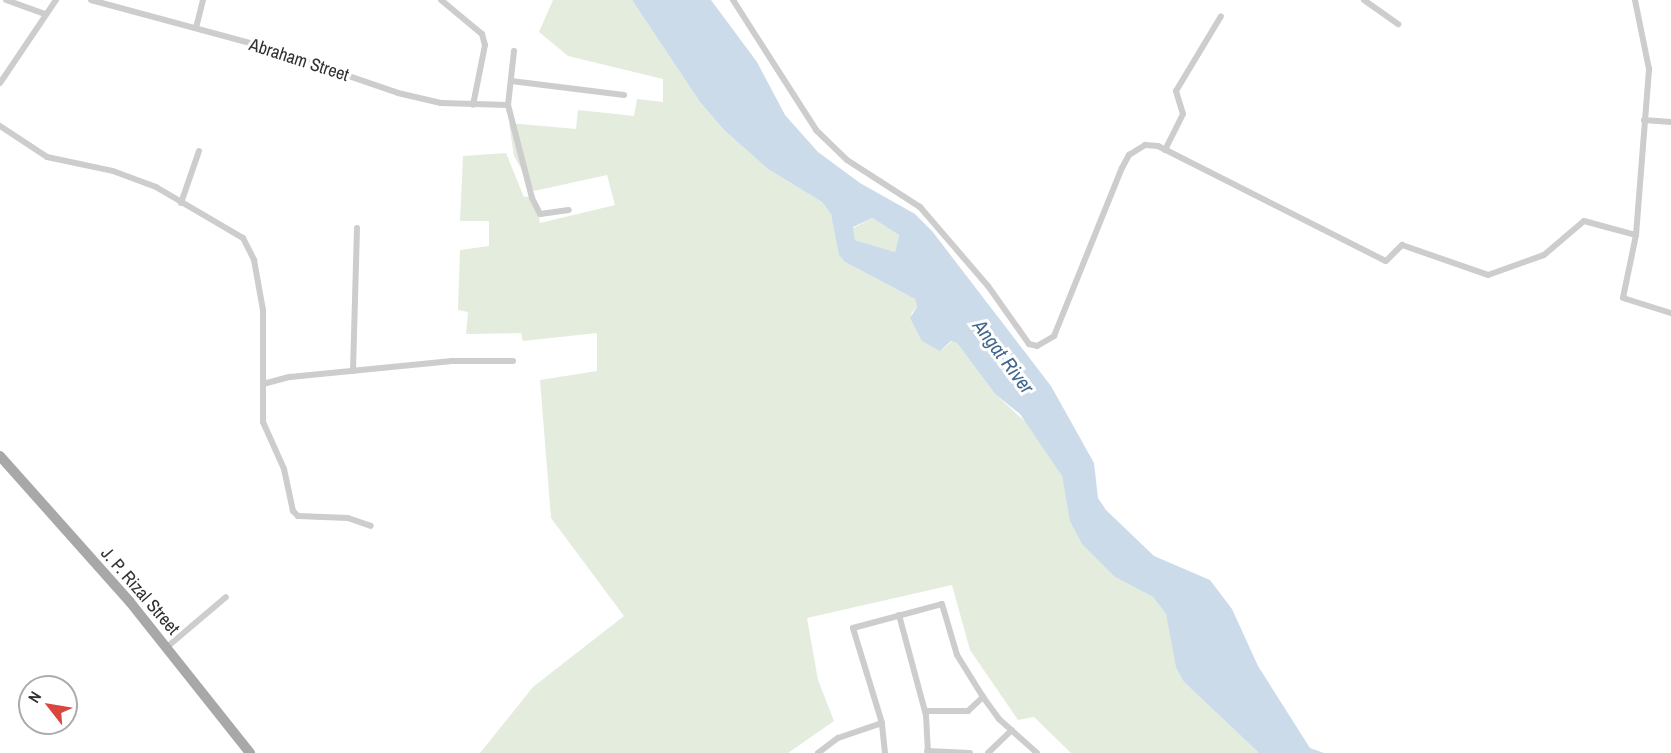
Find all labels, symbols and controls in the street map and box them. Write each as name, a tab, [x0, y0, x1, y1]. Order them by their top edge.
street label: Abraham Street	[247, 34, 351, 86]
water label: Angat River	[968, 314, 1040, 398]
street label: J. P. Rizal Street	[96, 543, 184, 639]
north arrow	[18, 675, 78, 735]
text: N	[22, 687, 46, 706]

